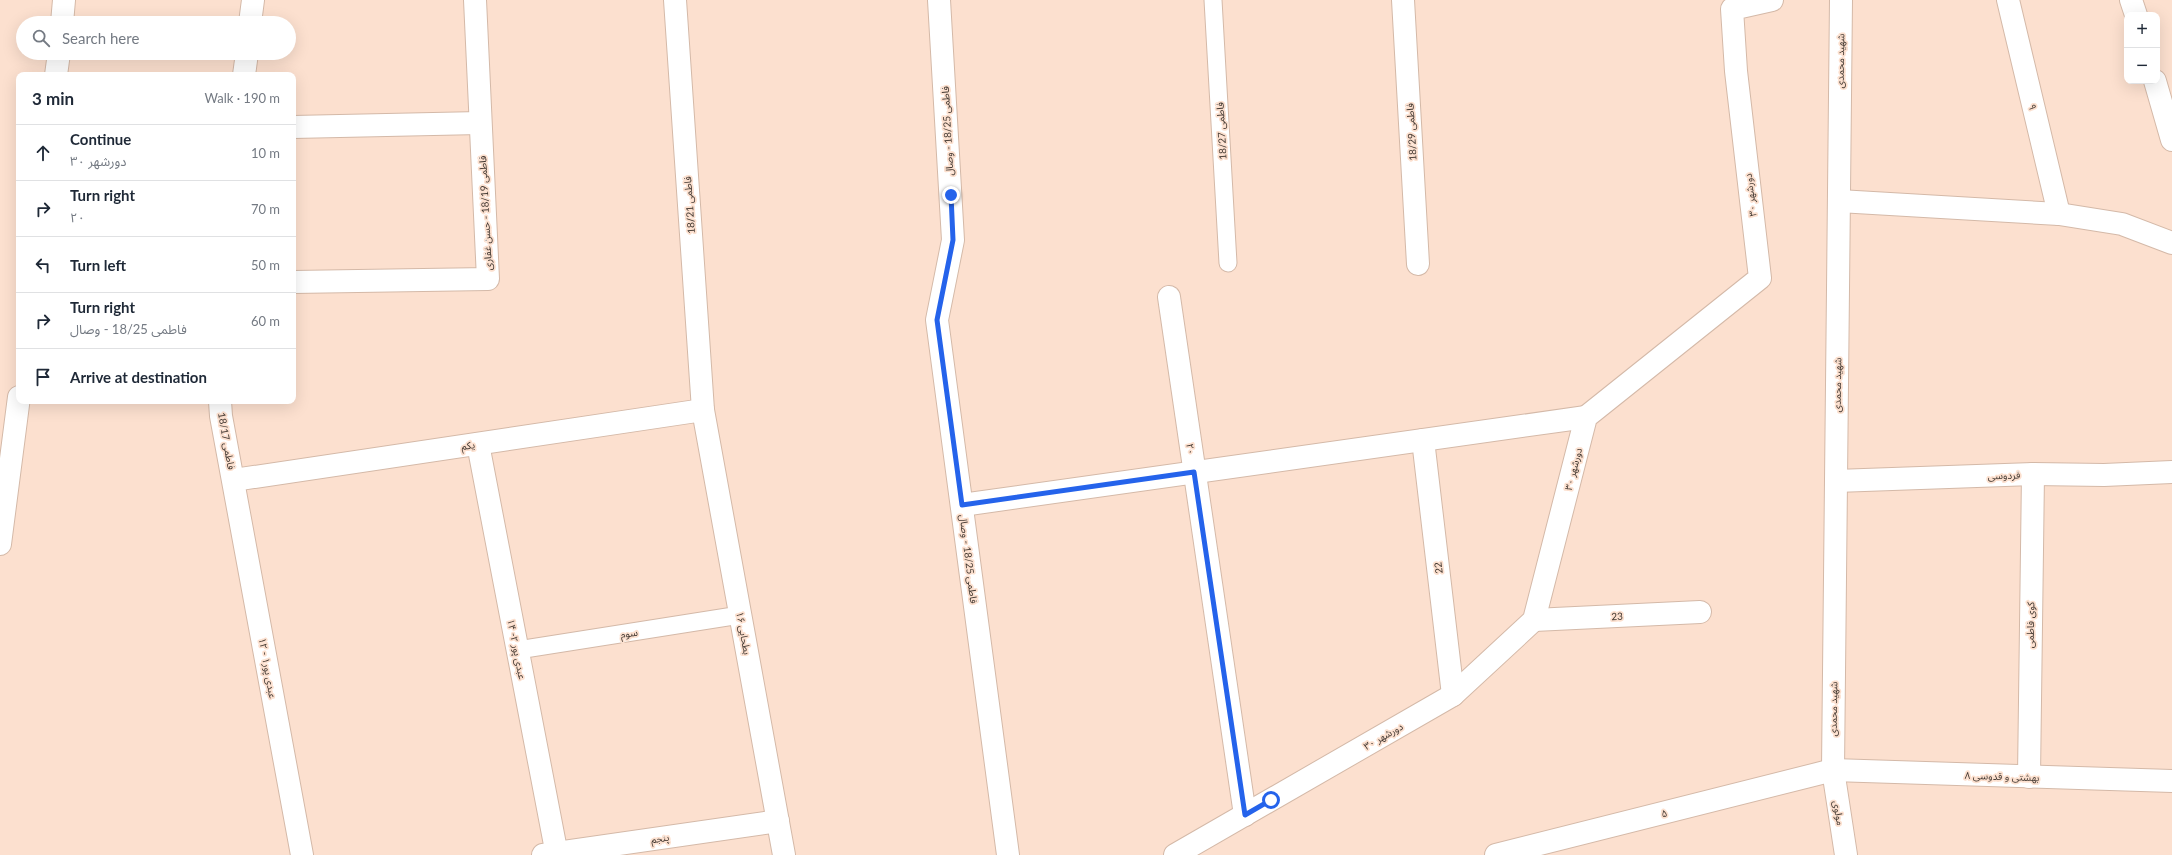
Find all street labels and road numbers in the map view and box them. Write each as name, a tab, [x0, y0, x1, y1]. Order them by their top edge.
street label: شهید محمدی	[1834, 33, 1847, 89]
street label: فاطمی 18/25 - وصال	[939, 85, 956, 176]
street label: فاطمی 18/27	[1213, 101, 1228, 160]
street label: فاطمی 18/29	[1403, 102, 1418, 161]
street label: ۹	[2027, 103, 2039, 111]
street label: فاطمی 18/19 - حسن غفاری	[476, 155, 495, 271]
street label: دورشهر ۳۰	[1741, 172, 1760, 217]
street label: فاطمی 18/21	[681, 175, 697, 234]
street label: شهید محمدی	[1831, 357, 1844, 413]
street label: فاطمی 18/17	[216, 412, 238, 471]
street label: یکم	[460, 438, 476, 454]
street label: ۲۰	[1184, 442, 1198, 456]
street label: دورشهر ۳۰	[1562, 446, 1585, 492]
street label: فردوسی	[1988, 468, 2021, 483]
street label: فاطمی 18/25 - وصال	[957, 514, 980, 605]
street label: 22	[1431, 561, 1445, 574]
street label: کوی فاطمی	[2024, 601, 2037, 648]
street label: 23	[1611, 610, 1623, 622]
street label: بطحایی ۱۶	[734, 611, 754, 656]
street label: عبدی پور ۲- ۱۴	[504, 618, 529, 680]
street label: سوم	[619, 626, 639, 643]
street label: عبدی پور۱ - ۱۲	[256, 637, 279, 699]
street label: شهید محمدی	[1827, 681, 1840, 737]
street label: دورشهر ۳۰	[1361, 720, 1406, 753]
street label: بهشتی و قدوسی ۸	[1964, 769, 2040, 784]
street label: مولوی	[1830, 800, 1847, 826]
street label: ۵	[1660, 806, 1668, 820]
street label: پنجم	[650, 831, 670, 847]

